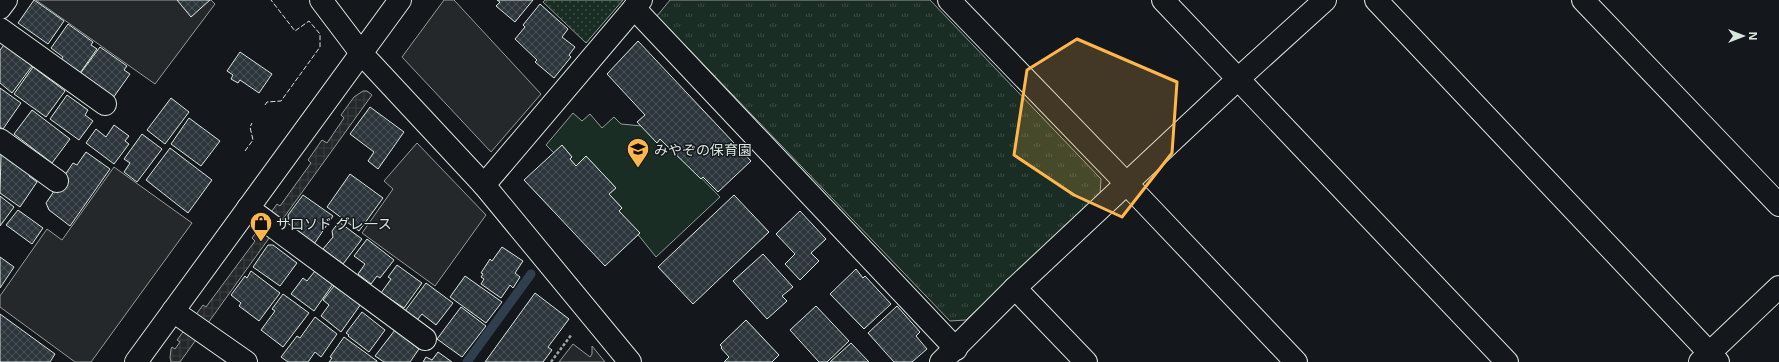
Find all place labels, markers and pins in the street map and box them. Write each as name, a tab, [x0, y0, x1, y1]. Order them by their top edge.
school or university icon: みやぞの保育園	[625, 136, 651, 169]
place label: みやぞの保育園	[654, 140, 752, 159]
shop icon: サ口ソド グレ一ス	[248, 210, 274, 243]
place label: サ口ソド グレ一ス	[276, 214, 392, 233]

